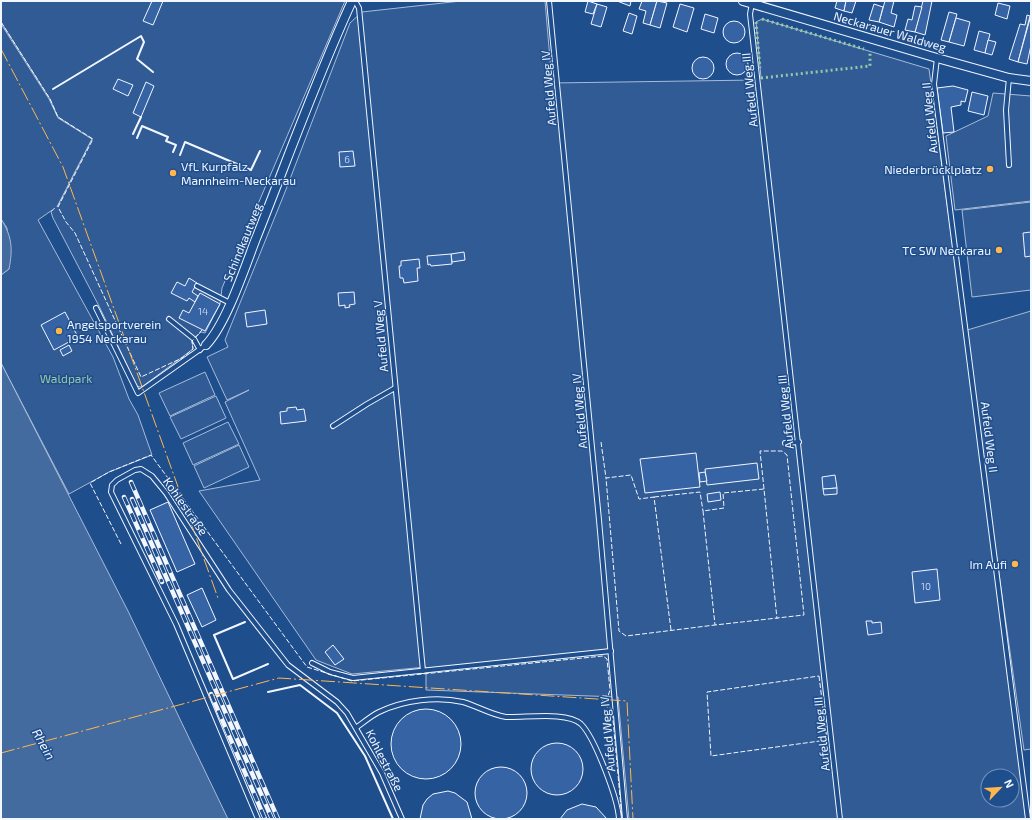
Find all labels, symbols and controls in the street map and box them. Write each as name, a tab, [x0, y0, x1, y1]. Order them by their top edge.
street label: Neckarauer Waldweg	[832, 8, 948, 54]
street label: Aufeld Weg IV	[538, 49, 558, 126]
street label: Aufeld Weg III	[738, 52, 760, 128]
street label: Aufeld Weg II	[918, 82, 940, 154]
house number: 6	[344, 153, 350, 165]
place label: VfL Kurpfalz Mannheim-Neckarau	[181, 159, 296, 187]
place label: Niederbrücklplatz	[884, 162, 982, 176]
marker: Niederbrücklplatz	[985, 164, 995, 174]
marker: VfL Kurpfalz Mannheim-Neckarau	[168, 168, 178, 178]
street label: Schindkautweg	[220, 200, 264, 283]
place label: TC SW Neckarau	[902, 243, 991, 257]
marker: TC SW Neckarau	[994, 245, 1004, 255]
street label: Aufeld Weg V	[370, 299, 390, 373]
house number: 14	[198, 305, 208, 317]
place label: Angelsportverein 1954 Neckarau	[67, 317, 161, 345]
marker: Angelsportverein 1954 Neckarau	[54, 326, 64, 336]
park label: Waldpark	[40, 371, 92, 385]
street label: Aufeld Weg IV	[569, 372, 589, 449]
street label: Aufeld Weg III	[774, 374, 796, 450]
street label: Aufeld Weg II	[979, 401, 1001, 473]
street label: Kohlestraße	[161, 474, 211, 538]
place label: Im Aufi	[969, 557, 1007, 571]
marker: Im Aufi	[1010, 559, 1020, 569]
house number: 10	[921, 580, 931, 592]
street label: Aufeld Weg IV	[597, 695, 617, 772]
street label: Aufeld Weg III	[810, 696, 832, 772]
water label: Rhein	[29, 726, 59, 762]
street label: Kohlestraße	[363, 727, 407, 793]
north arrow	[980, 768, 1020, 808]
text: N	[1002, 777, 1017, 790]

